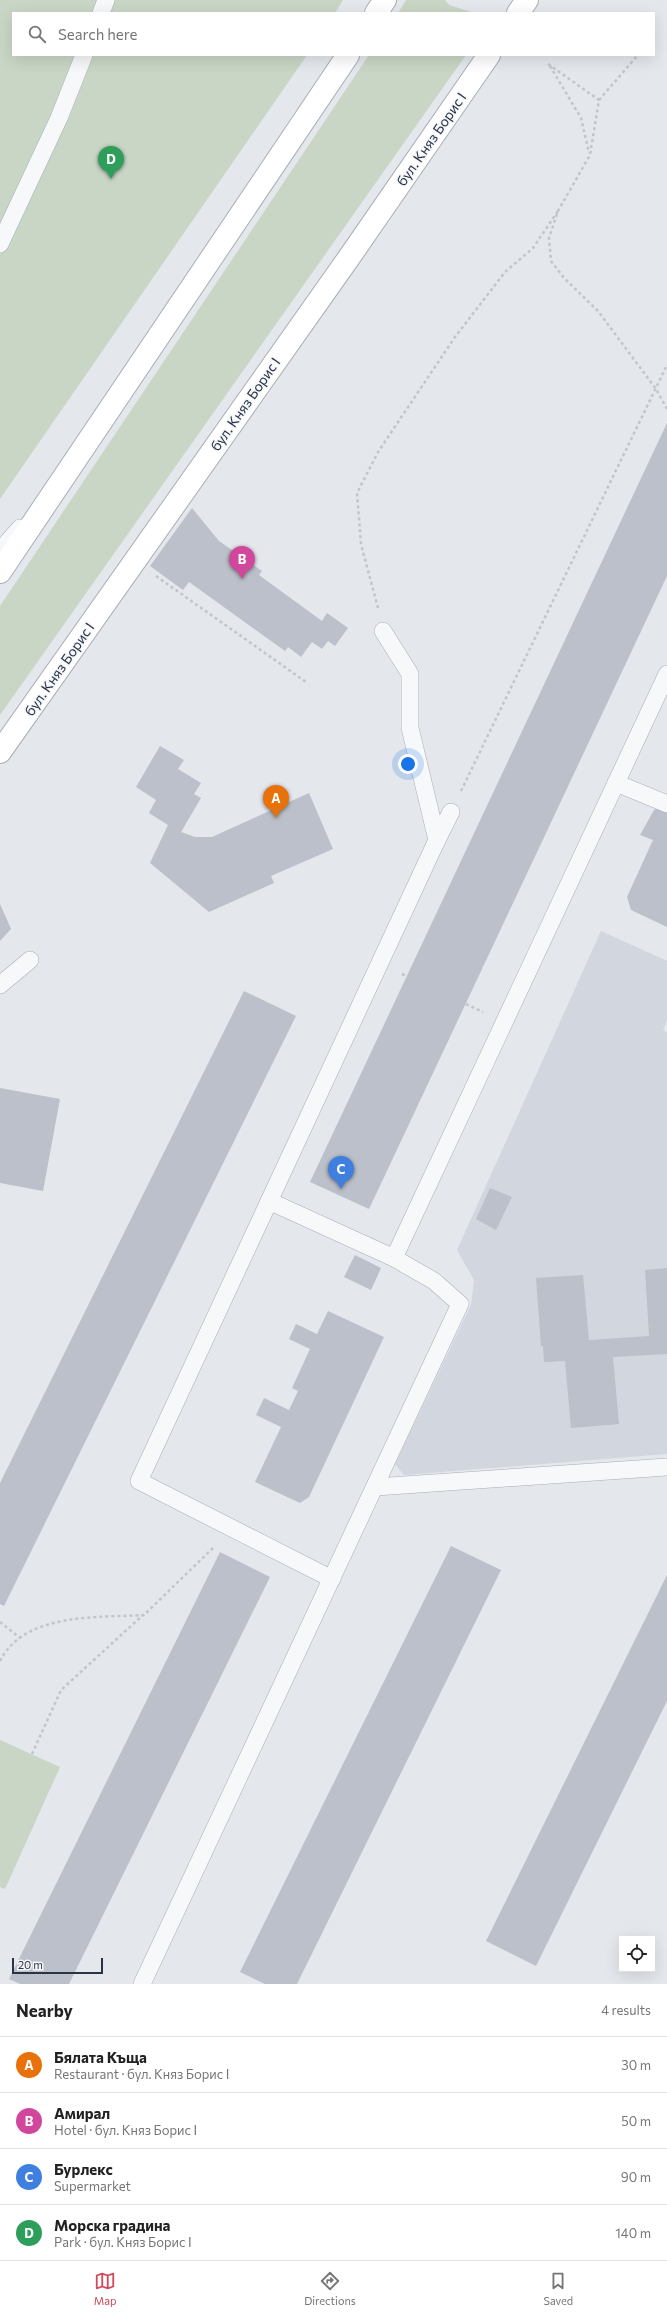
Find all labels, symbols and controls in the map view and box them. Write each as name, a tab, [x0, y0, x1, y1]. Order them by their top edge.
search box	[12, 12, 655, 56]
icon: search	[26, 23, 48, 45]
text: Search here	[58, 25, 137, 43]
street label: бул. Княз Борис I	[392, 89, 470, 189]
pin: D	[98, 146, 124, 179]
street label: бул. Княз Борис I	[206, 354, 284, 454]
pin: B	[229, 546, 255, 579]
street label: бул. Княз Борис I	[20, 619, 98, 719]
your location	[398, 754, 418, 774]
pin: A	[263, 785, 289, 818]
pin: C	[328, 1156, 354, 1189]
map controls	[619, 1936, 655, 1972]
button: locate	[619, 1936, 655, 1972]
scale bar	[12, 1956, 103, 1975]
text: 20 m	[18, 1958, 43, 1971]
text: Nearby	[16, 2000, 73, 2021]
text: 4 results	[601, 2002, 651, 2018]
text: Бялата Къща	[54, 2048, 147, 2066]
text: A	[24, 2057, 34, 2073]
text: 30 m	[621, 2057, 651, 2073]
text: Restaurant · бул. Княз Борис I	[54, 2066, 229, 2082]
text: Амирал	[54, 2104, 110, 2122]
text: B	[25, 2113, 33, 2129]
text: 50 m	[621, 2113, 651, 2129]
text: Hotel · бул. Княз Борис I	[54, 2122, 197, 2138]
text: Бурлекс	[54, 2160, 113, 2178]
text: C	[25, 2169, 33, 2185]
text: 90 m	[621, 2169, 651, 2185]
text: Supermarket	[54, 2178, 131, 2194]
text: Морска градина	[54, 2216, 170, 2234]
text: D	[24, 2225, 34, 2241]
text: 140 m	[615, 2225, 651, 2241]
text: Park · бул. Княз Борис I	[54, 2234, 192, 2250]
tab: Map	[94, 2270, 117, 2307]
tab: Directions	[304, 2270, 356, 2307]
tab: Saved	[543, 2270, 573, 2307]

